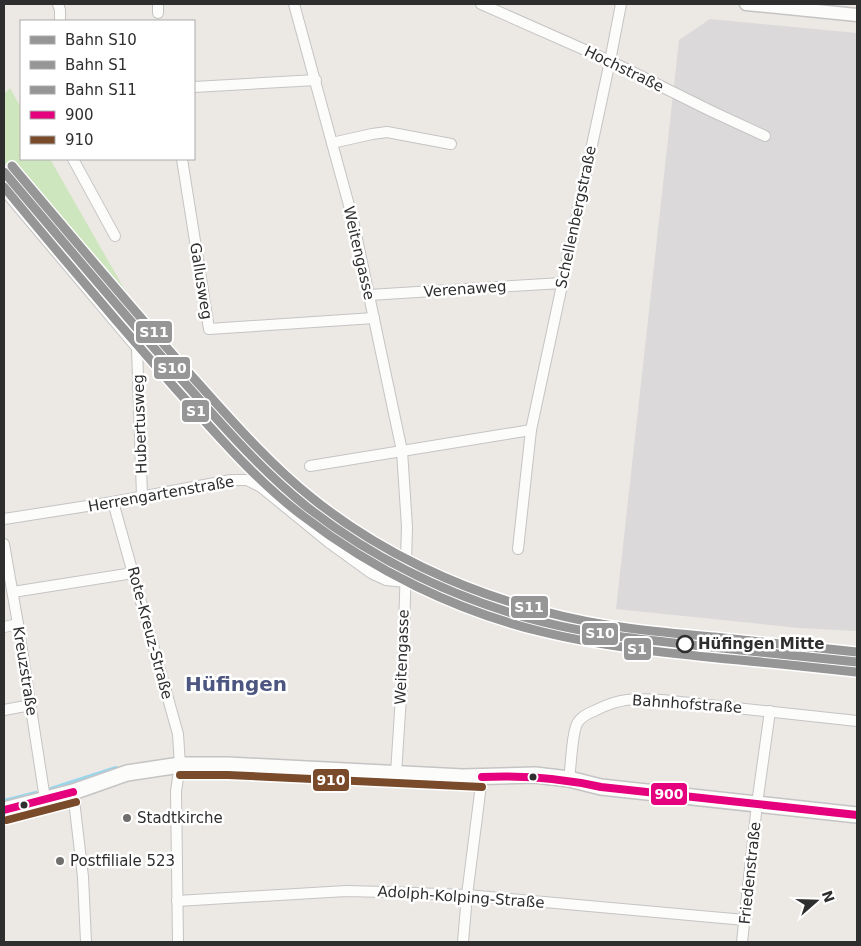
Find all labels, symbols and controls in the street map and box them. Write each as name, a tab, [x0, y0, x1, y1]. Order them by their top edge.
legend	[20, 20, 195, 160]
text: Bahn S10	[65, 31, 137, 49]
street label: Hochstraße	[581, 42, 667, 96]
text: Bahn S1	[65, 56, 127, 74]
text: Bahn S11	[65, 81, 137, 99]
text: 900	[65, 106, 94, 124]
text: 910	[65, 131, 94, 149]
street label: Schellenbergstraße	[552, 144, 600, 290]
street label: Weitengasse	[339, 204, 379, 302]
street label: Gallusweg	[186, 241, 216, 321]
street label: Verenaweg	[423, 277, 507, 301]
line badge: S11	[135, 320, 173, 344]
text: S11	[139, 324, 169, 340]
line badge: S10	[153, 356, 191, 380]
text: S10	[157, 360, 187, 376]
street label: Hubertusweg	[129, 374, 151, 474]
line badge: S1	[181, 399, 210, 423]
text: S1	[186, 403, 206, 419]
street label: Herrengartenstraße	[86, 472, 236, 516]
street label: Rote-Kreuz-Straße	[124, 565, 176, 701]
line badge: S11	[510, 595, 549, 619]
text: S11	[514, 599, 544, 615]
street label: Weitengasse	[391, 609, 413, 705]
line badge: S10	[581, 622, 619, 646]
street label: Kreuzstraße	[9, 625, 41, 717]
text: S10	[585, 625, 615, 641]
marker: Hüfingen Mitte	[676, 635, 694, 653]
place label: Hüfingen Mitte	[698, 635, 824, 653]
line badge: S1	[623, 637, 652, 661]
text: S1	[627, 641, 647, 657]
district label: Hüfingen	[185, 672, 287, 696]
street label: Bahnhofstraße	[631, 691, 743, 717]
line badge: 910	[312, 768, 350, 792]
text: 910	[316, 772, 346, 788]
unlabelled marker	[528, 772, 538, 782]
line badge: 900	[650, 782, 688, 806]
text: 900	[654, 786, 684, 802]
unlabelled marker	[19, 800, 29, 810]
place label: Stadtkirche	[137, 809, 223, 827]
marker: Stadtkirche	[121, 812, 133, 824]
street label: Friedenstraße	[736, 821, 764, 925]
place label: Postfiliale 523	[70, 852, 175, 870]
marker: Postfiliale 523	[54, 855, 66, 867]
north arrow	[791, 876, 841, 926]
street label: Adolph-Kolping-Straße	[377, 882, 545, 912]
text: N	[819, 888, 838, 905]

